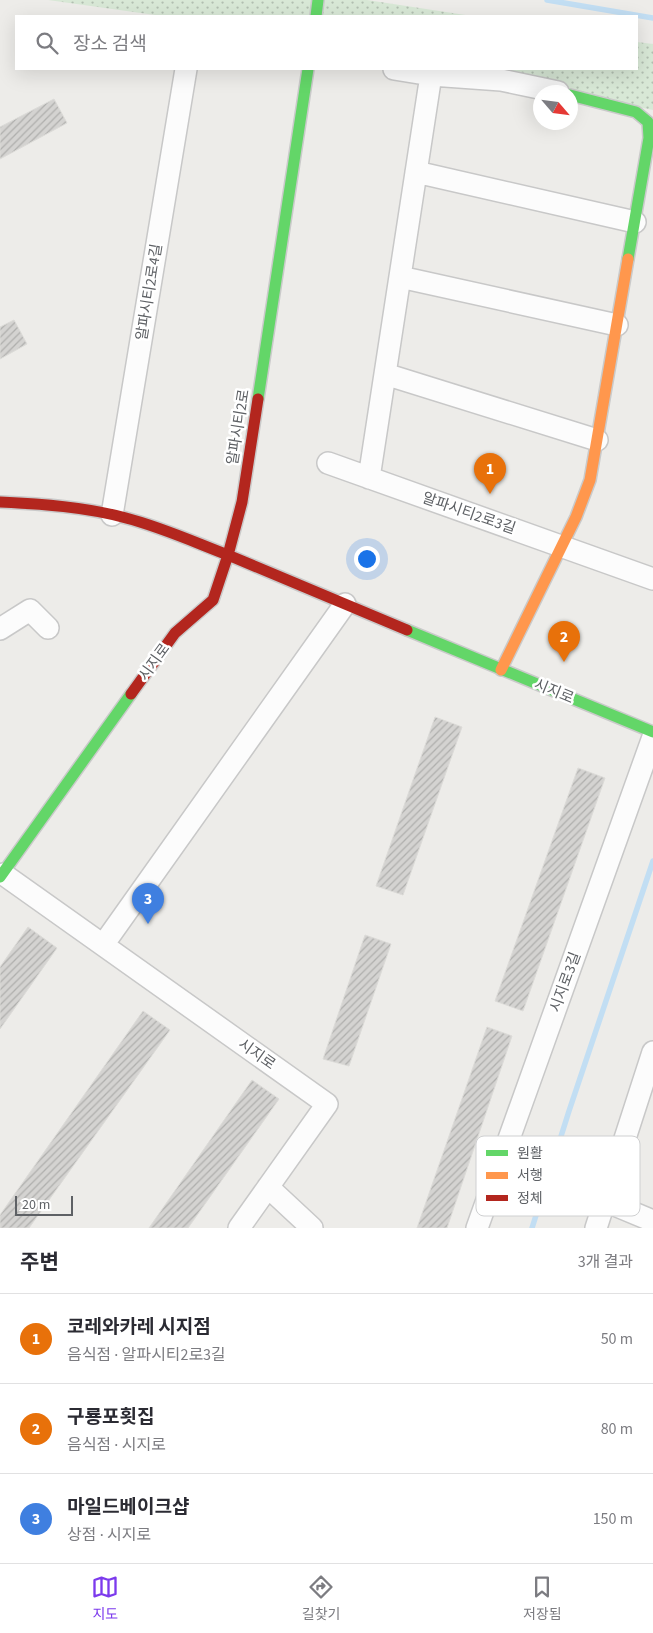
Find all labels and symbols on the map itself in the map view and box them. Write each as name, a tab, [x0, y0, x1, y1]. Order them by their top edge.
north arrow	[533, 85, 578, 130]
street label: 알파시티2로4길	[131, 242, 168, 342]
street label: 알파시티2로	[222, 388, 255, 466]
pin: 1	[474, 453, 506, 494]
street label: 알파시티2로3길	[419, 488, 518, 539]
your location	[354, 546, 380, 572]
pin: 2	[548, 621, 580, 662]
street label: 시지로	[134, 639, 175, 685]
street label: 시지로	[531, 674, 577, 709]
pin: 3	[132, 883, 164, 924]
street label: 시지로3길	[545, 949, 586, 1015]
street label: 시지로	[234, 1034, 280, 1075]
legend	[476, 1136, 640, 1216]
text: 원활	[517, 1144, 543, 1164]
text: 서행	[517, 1166, 543, 1186]
text: 정체	[517, 1189, 543, 1209]
scale bar	[15, 1193, 72, 1216]

